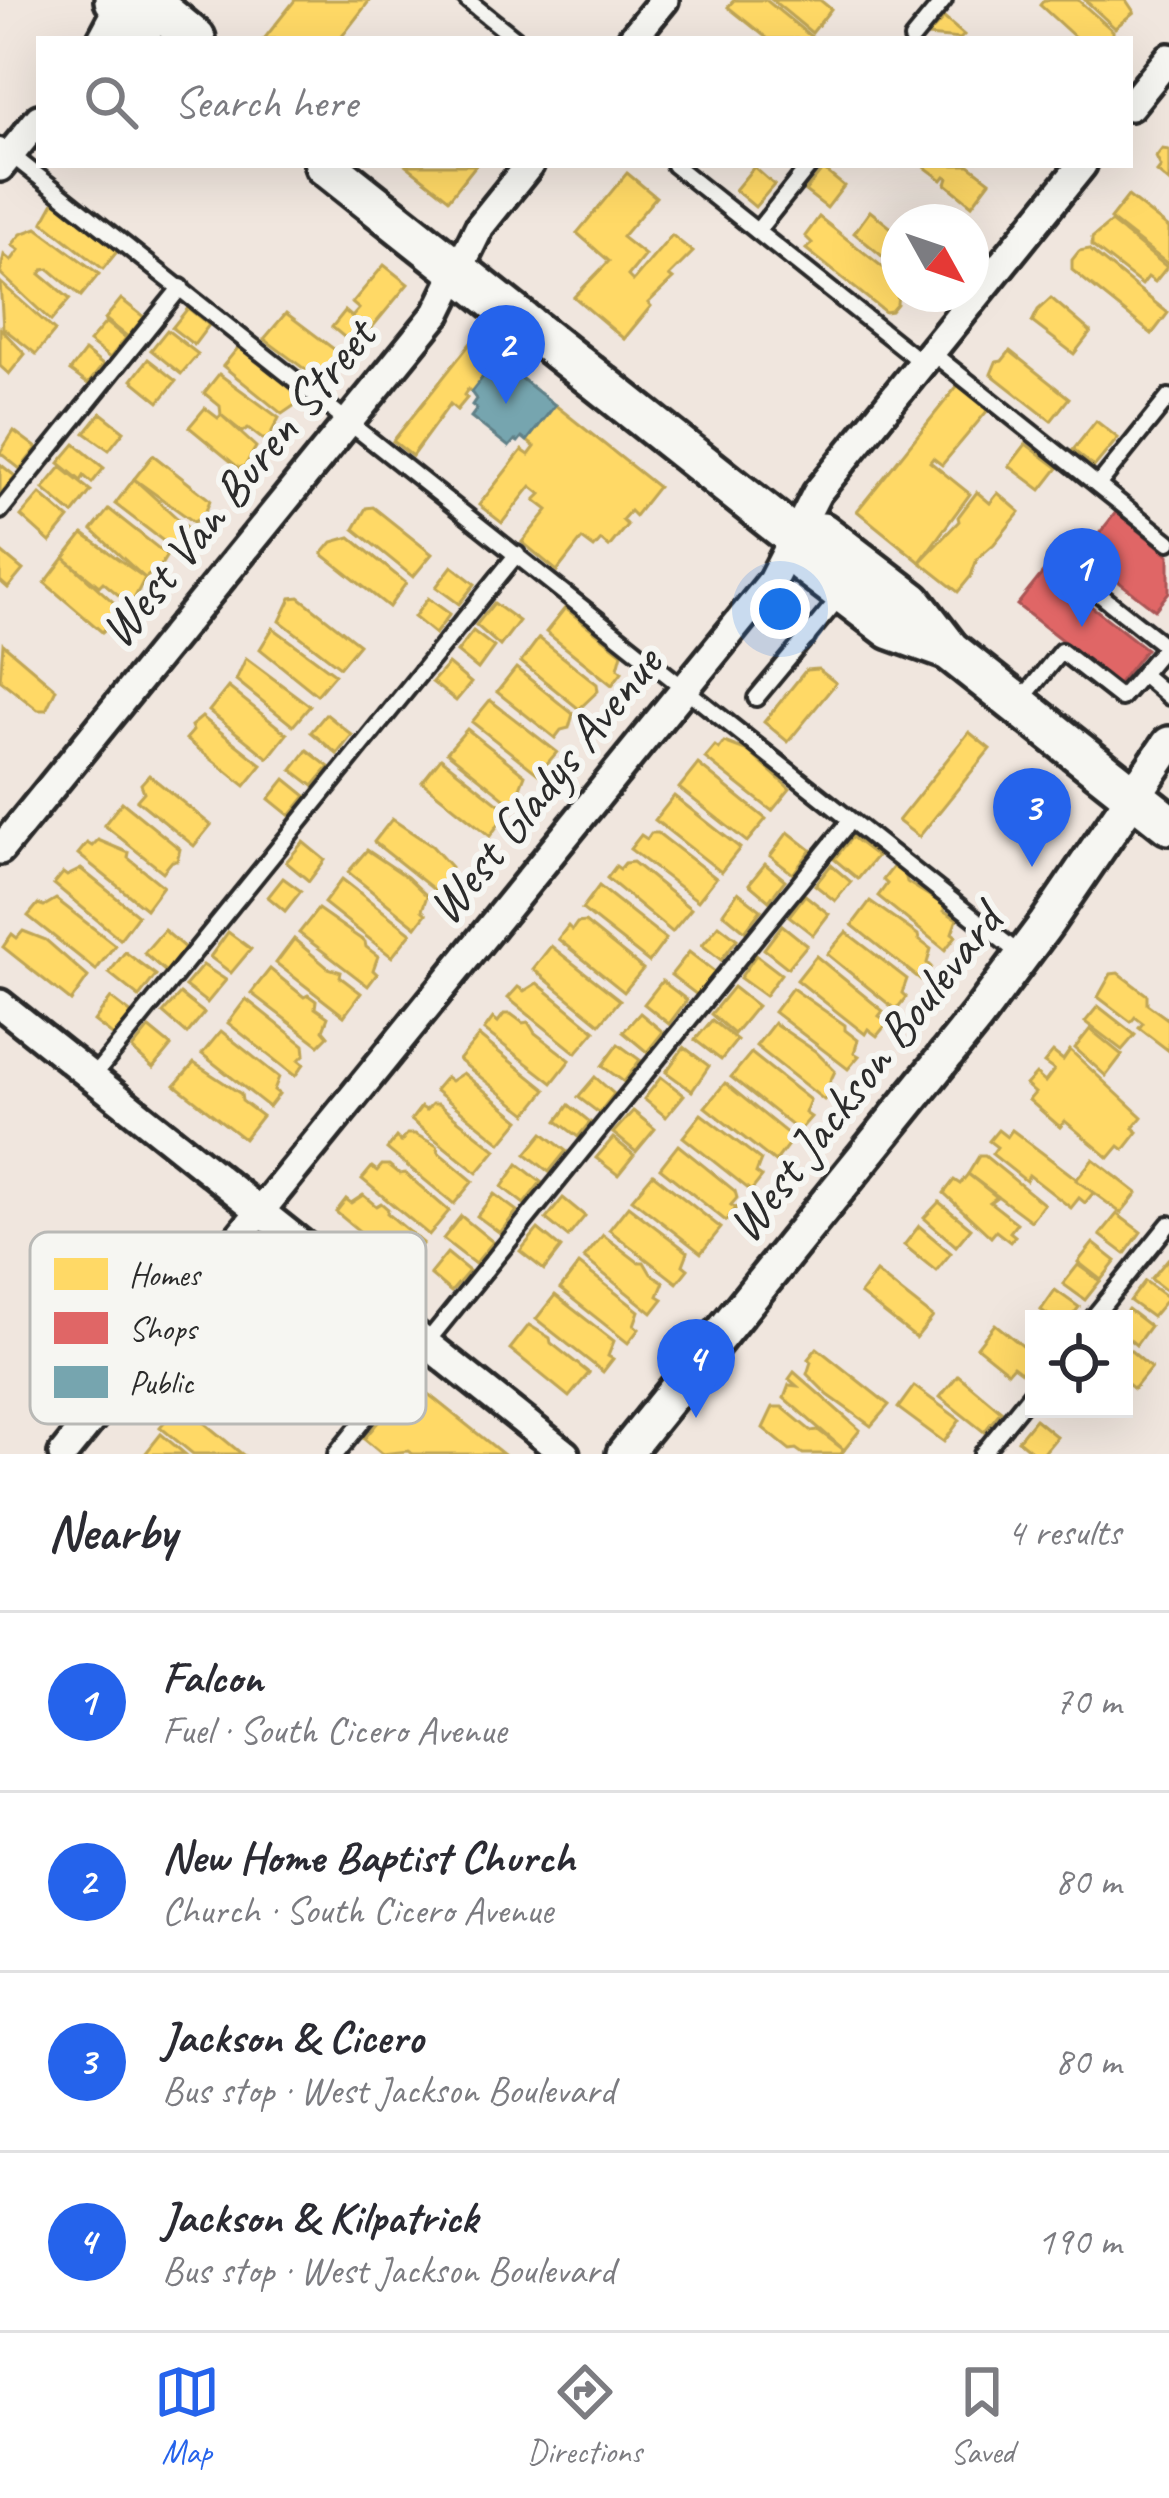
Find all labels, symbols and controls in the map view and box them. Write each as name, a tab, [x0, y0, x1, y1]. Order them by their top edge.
search box	[36, 36, 1133, 168]
icon: search	[78, 69, 144, 135]
text: Search here	[174, 74, 357, 131]
north arrow	[881, 204, 989, 312]
street label: West Van Buren Street	[85, 302, 392, 660]
pin: 2	[467, 305, 545, 404]
pin: 1	[1043, 528, 1121, 627]
your location	[750, 579, 810, 639]
street label: West Gladys Avenue	[412, 630, 678, 937]
pin: 3	[993, 768, 1071, 867]
street label: West Jackson Boulevard	[712, 886, 1020, 1255]
legend	[30, 1232, 426, 1424]
text: Homes	[129, 1254, 202, 1296]
text: Shops	[129, 1308, 199, 1350]
map controls	[1025, 1310, 1133, 1418]
button: locate	[1025, 1310, 1133, 1418]
pin: 4	[657, 1319, 735, 1418]
text: Public	[129, 1362, 195, 1404]
text: Nearby	[48, 1500, 176, 1564]
text: 4 results	[1007, 1508, 1121, 1557]
text: Falcon	[162, 1649, 263, 1706]
text: 1	[78, 1677, 96, 1726]
text: 70 m	[1055, 1677, 1121, 1726]
text: Fuel · South Cicero Avenue	[162, 1706, 506, 1755]
text: New Home Baptist Church	[162, 1829, 575, 1886]
text: 2	[78, 1857, 96, 1906]
text: 80 m	[1055, 1857, 1121, 1906]
text: Church · South Cicero Avenue	[162, 1886, 553, 1935]
text: Jackson & Cicero	[162, 2009, 423, 2066]
text: 3	[78, 2037, 96, 2086]
text: 80 m	[1055, 2037, 1121, 2086]
text: Bus stop · West Jackson Boulevard	[162, 2066, 615, 2115]
text: Jackson & Kilpatrick	[162, 2189, 477, 2246]
text: 4	[78, 2217, 96, 2266]
text: 190 m	[1037, 2217, 1121, 2266]
text: Bus stop · West Jackson Boulevard	[162, 2246, 615, 2295]
tab: Map	[154, 2359, 220, 2473]
tab: Directions	[527, 2359, 642, 2473]
tab: Saved	[949, 2359, 1015, 2473]

